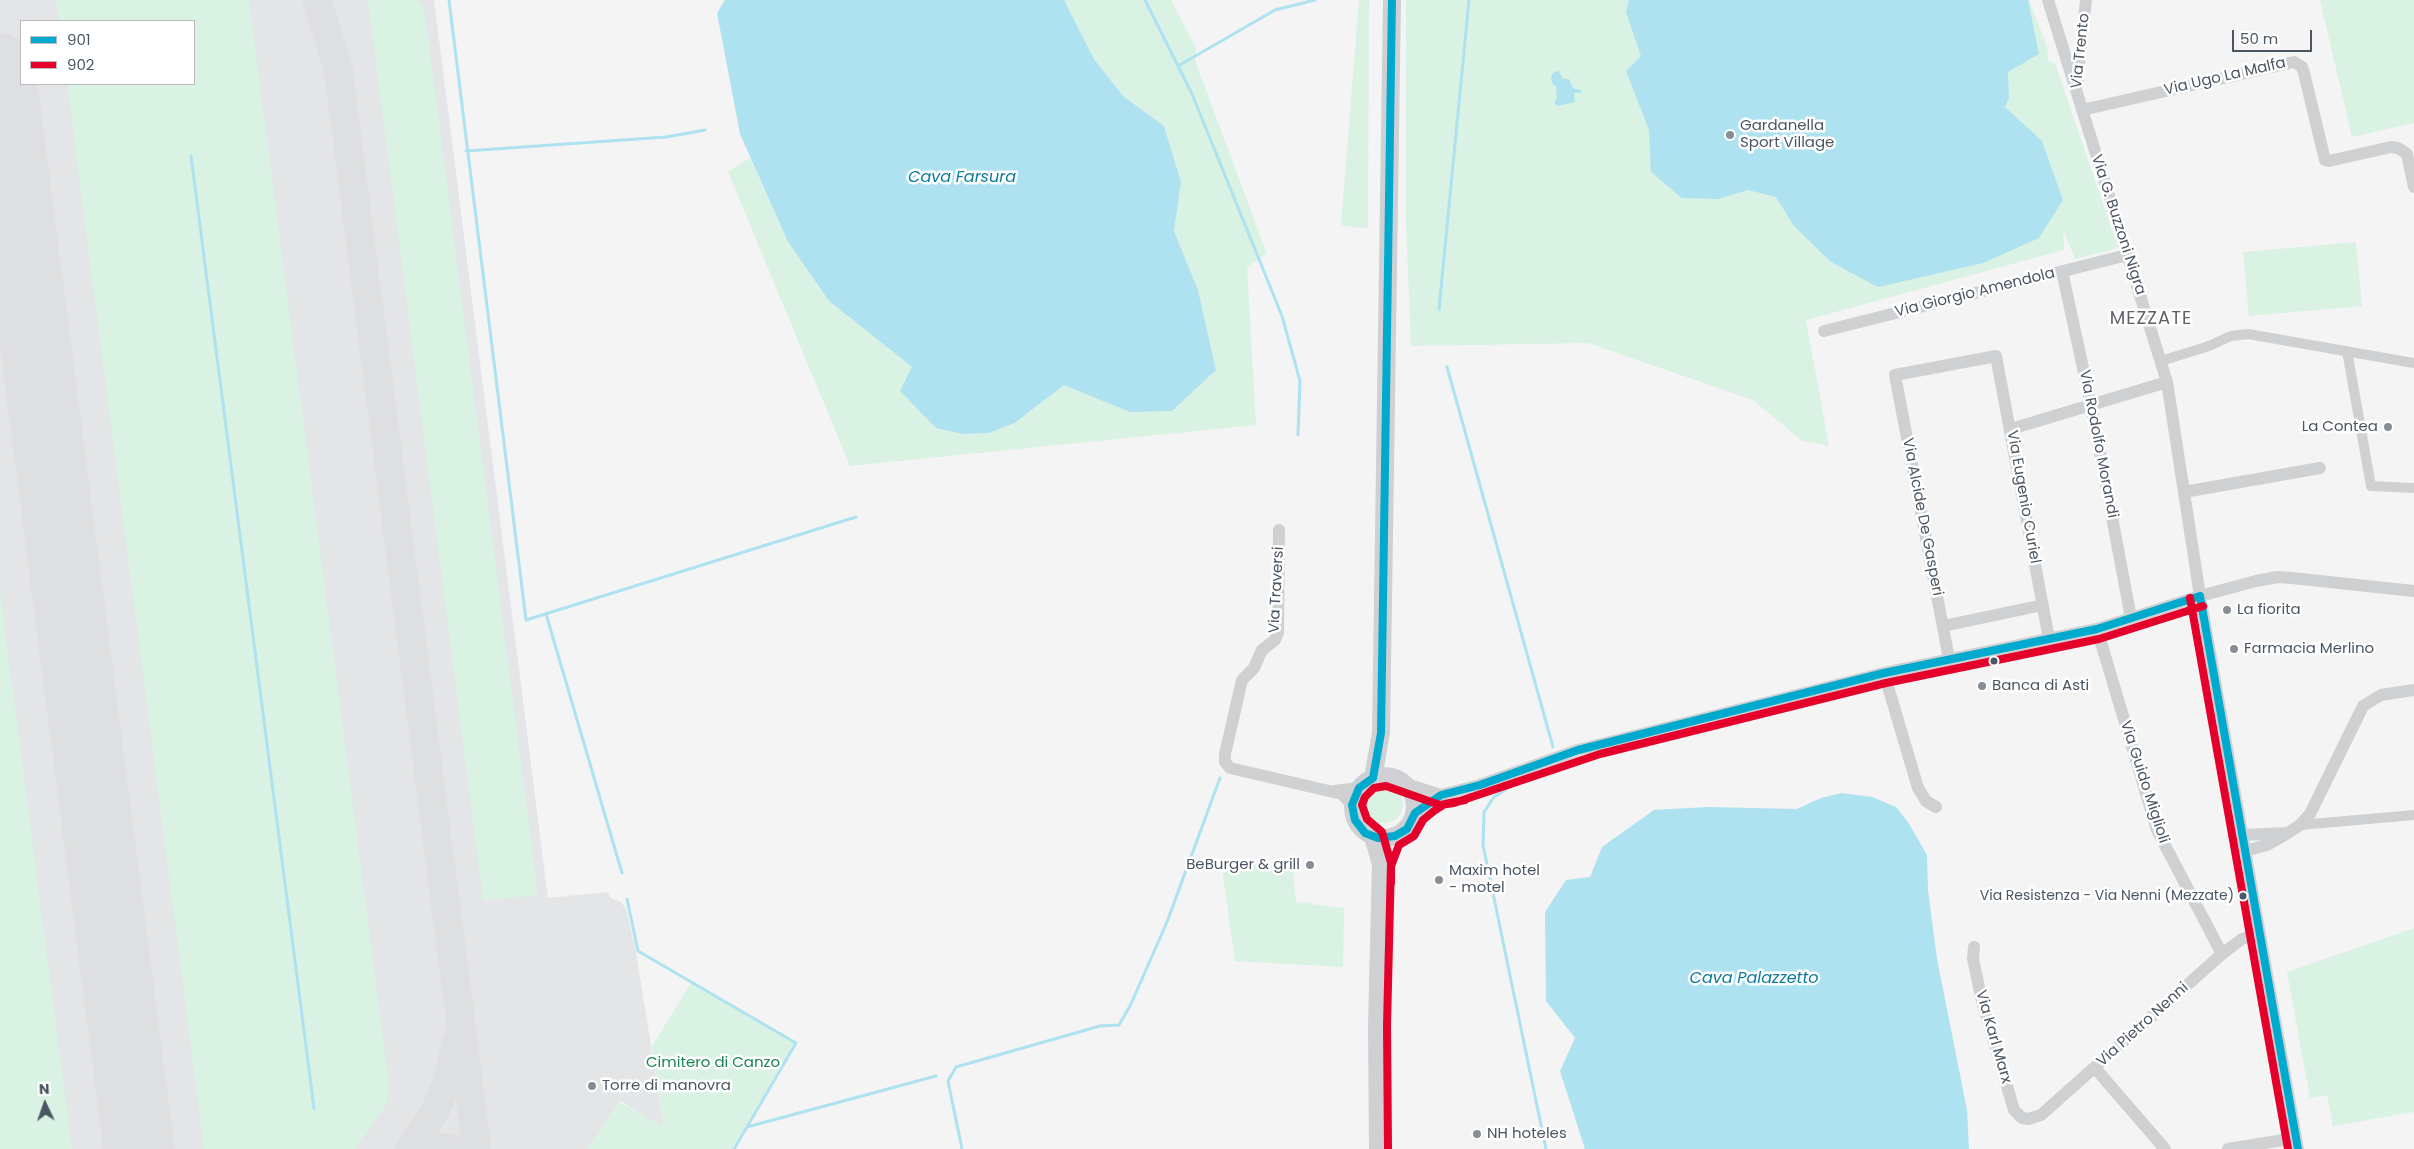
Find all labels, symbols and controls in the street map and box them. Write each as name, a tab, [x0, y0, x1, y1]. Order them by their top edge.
street label: Via Trento	[2068, 12, 2094, 90]
legend	[20, 20, 195, 85]
scale bar	[2234, 20, 2314, 52]
text: 50 m	[2240, 28, 2278, 49]
text: 901	[67, 29, 91, 50]
text: 902	[67, 54, 95, 75]
street label: Via Ugo La Malfa	[2162, 54, 2288, 100]
place label: Gardanella Sport Village	[1740, 117, 1834, 152]
marker: Gardanella Sport Village	[1724, 129, 1736, 141]
street label: Via G. Buzzoni Nigra	[2087, 153, 2149, 297]
water label: Cava Farsura	[908, 168, 1016, 188]
street label: Via Giorgio Amendola	[1893, 264, 2057, 322]
district label: MEZZATE	[2109, 308, 2193, 330]
street label: Via Rodolfo Morandi	[2075, 368, 2121, 520]
place label: La Contea	[2302, 418, 2378, 436]
marker: La Contea	[2382, 421, 2394, 433]
street label: Via Eugenio Curiel	[2002, 429, 2044, 565]
street label: Via Alcide De Gasperi	[1898, 437, 1946, 597]
street label: Via Traversi	[1266, 546, 1288, 634]
place label: La fiorita	[2237, 601, 2301, 619]
marker: La fiorita	[2221, 604, 2233, 616]
place label: Farmacia Merlino	[2244, 640, 2374, 658]
marker: Farmacia Merlino	[2228, 643, 2240, 655]
unlabelled marker	[1989, 656, 1999, 666]
place label: Banca di Asti	[1992, 677, 2089, 695]
marker: Banca di Asti	[1976, 680, 1988, 692]
street label: Via Guido Miglioli	[2116, 718, 2172, 846]
place label: BeBurger & grill	[1186, 856, 1300, 874]
marker: BeBurger & grill	[1304, 859, 1316, 871]
place label: Maxim hotel - motel	[1449, 862, 1540, 897]
marker: Maxim hotel - motel	[1433, 874, 1445, 886]
place label: Via Resistenza - Via Nenni (Mezzate)	[1980, 888, 2234, 904]
marker: Via Resistenza - Via Nenni (Mezzate)	[2238, 891, 2248, 901]
water label: Cava Palazzetto	[1690, 969, 1818, 989]
street label: Via Pietro Nenni	[2093, 979, 2193, 1071]
street label: Via Karl Marx	[1971, 988, 2015, 1086]
park label: Cimitero di Canzo	[646, 1054, 780, 1072]
place label: Torre di manovra	[602, 1077, 731, 1095]
north arrow	[20, 1079, 70, 1129]
text: N	[38, 1079, 50, 1099]
marker: Torre di manovra	[586, 1080, 598, 1092]
place label: NH hoteles	[1487, 1125, 1567, 1143]
marker: NH hoteles	[1471, 1128, 1483, 1140]

